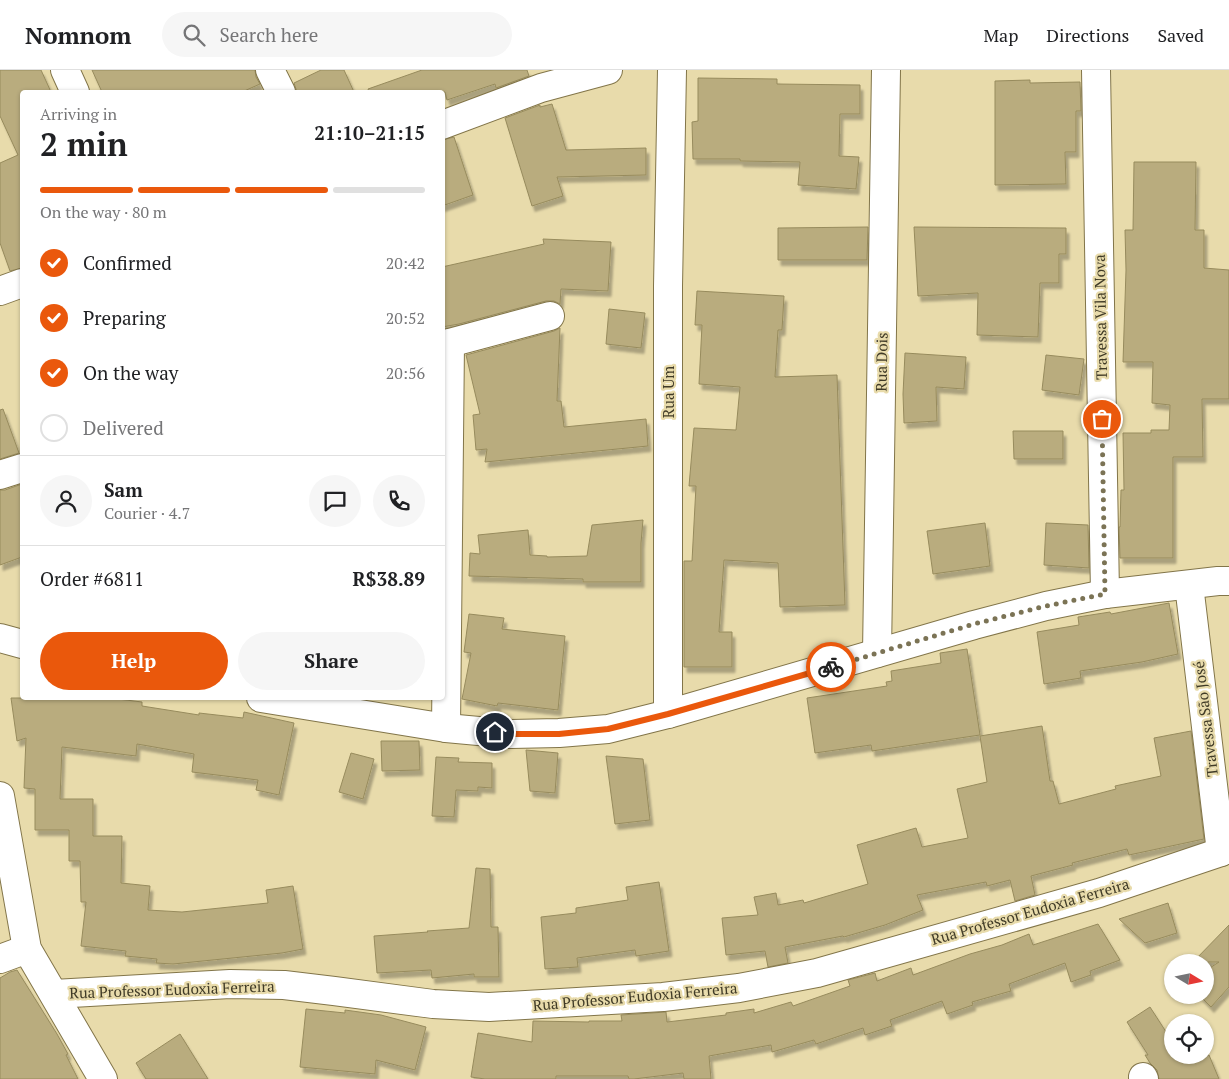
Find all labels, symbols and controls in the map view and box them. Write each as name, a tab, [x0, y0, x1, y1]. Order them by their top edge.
search box	[162, 12, 512, 57]
text: Nomnom	[25, 19, 132, 51]
icon: search	[180, 21, 208, 49]
text: Search here	[220, 22, 318, 47]
text: Map	[983, 23, 1018, 47]
text: Directions	[1046, 23, 1129, 47]
text: Saved	[1157, 23, 1204, 47]
text: Arriving in	[40, 103, 117, 125]
text: 21:10–21:15	[314, 120, 425, 145]
text: 2 min	[40, 123, 128, 165]
text: On the way · 80 m	[40, 201, 167, 223]
icon: check	[40, 249, 68, 277]
text: Confirmed	[83, 250, 172, 275]
text: 20:42	[386, 252, 425, 274]
street label: Travessa Vila Nova	[1089, 254, 1111, 380]
icon: check	[40, 304, 68, 332]
text: Preparing	[83, 305, 166, 330]
text: 20:52	[386, 307, 425, 329]
street label: Rua Dois	[870, 332, 892, 392]
icon: check	[40, 359, 68, 387]
text: On the way	[83, 360, 178, 385]
text: 20:56	[386, 362, 425, 384]
street label: Rua Um	[658, 366, 678, 418]
pin	[1081, 398, 1123, 440]
icon: bag	[1088, 405, 1116, 433]
text: Delivered	[83, 415, 164, 440]
button: person	[40, 475, 92, 527]
button: chat	[309, 475, 361, 527]
button: phone	[373, 475, 425, 527]
text: Sam	[104, 477, 143, 502]
text: Courier · 4.7	[104, 502, 190, 524]
text: Order #6811	[40, 566, 144, 591]
text: R$38.89	[352, 566, 425, 591]
button: Help	[40, 632, 228, 690]
button: Share	[238, 632, 425, 690]
courier	[806, 642, 856, 692]
icon: bike	[817, 653, 845, 681]
street label: Travessa São José	[1188, 660, 1222, 778]
pin	[474, 711, 516, 753]
icon: home	[481, 718, 509, 746]
street label: Rua Professor Eudoxia Ferreira	[929, 873, 1132, 949]
north arrow	[1164, 954, 1214, 1004]
map controls	[1164, 954, 1214, 1064]
street label: Rua Professor Eudoxia Ferreira	[69, 975, 275, 1003]
street label: Rua Professor Eudoxia Ferreira	[532, 977, 739, 1015]
button: locate	[1164, 1014, 1214, 1064]

